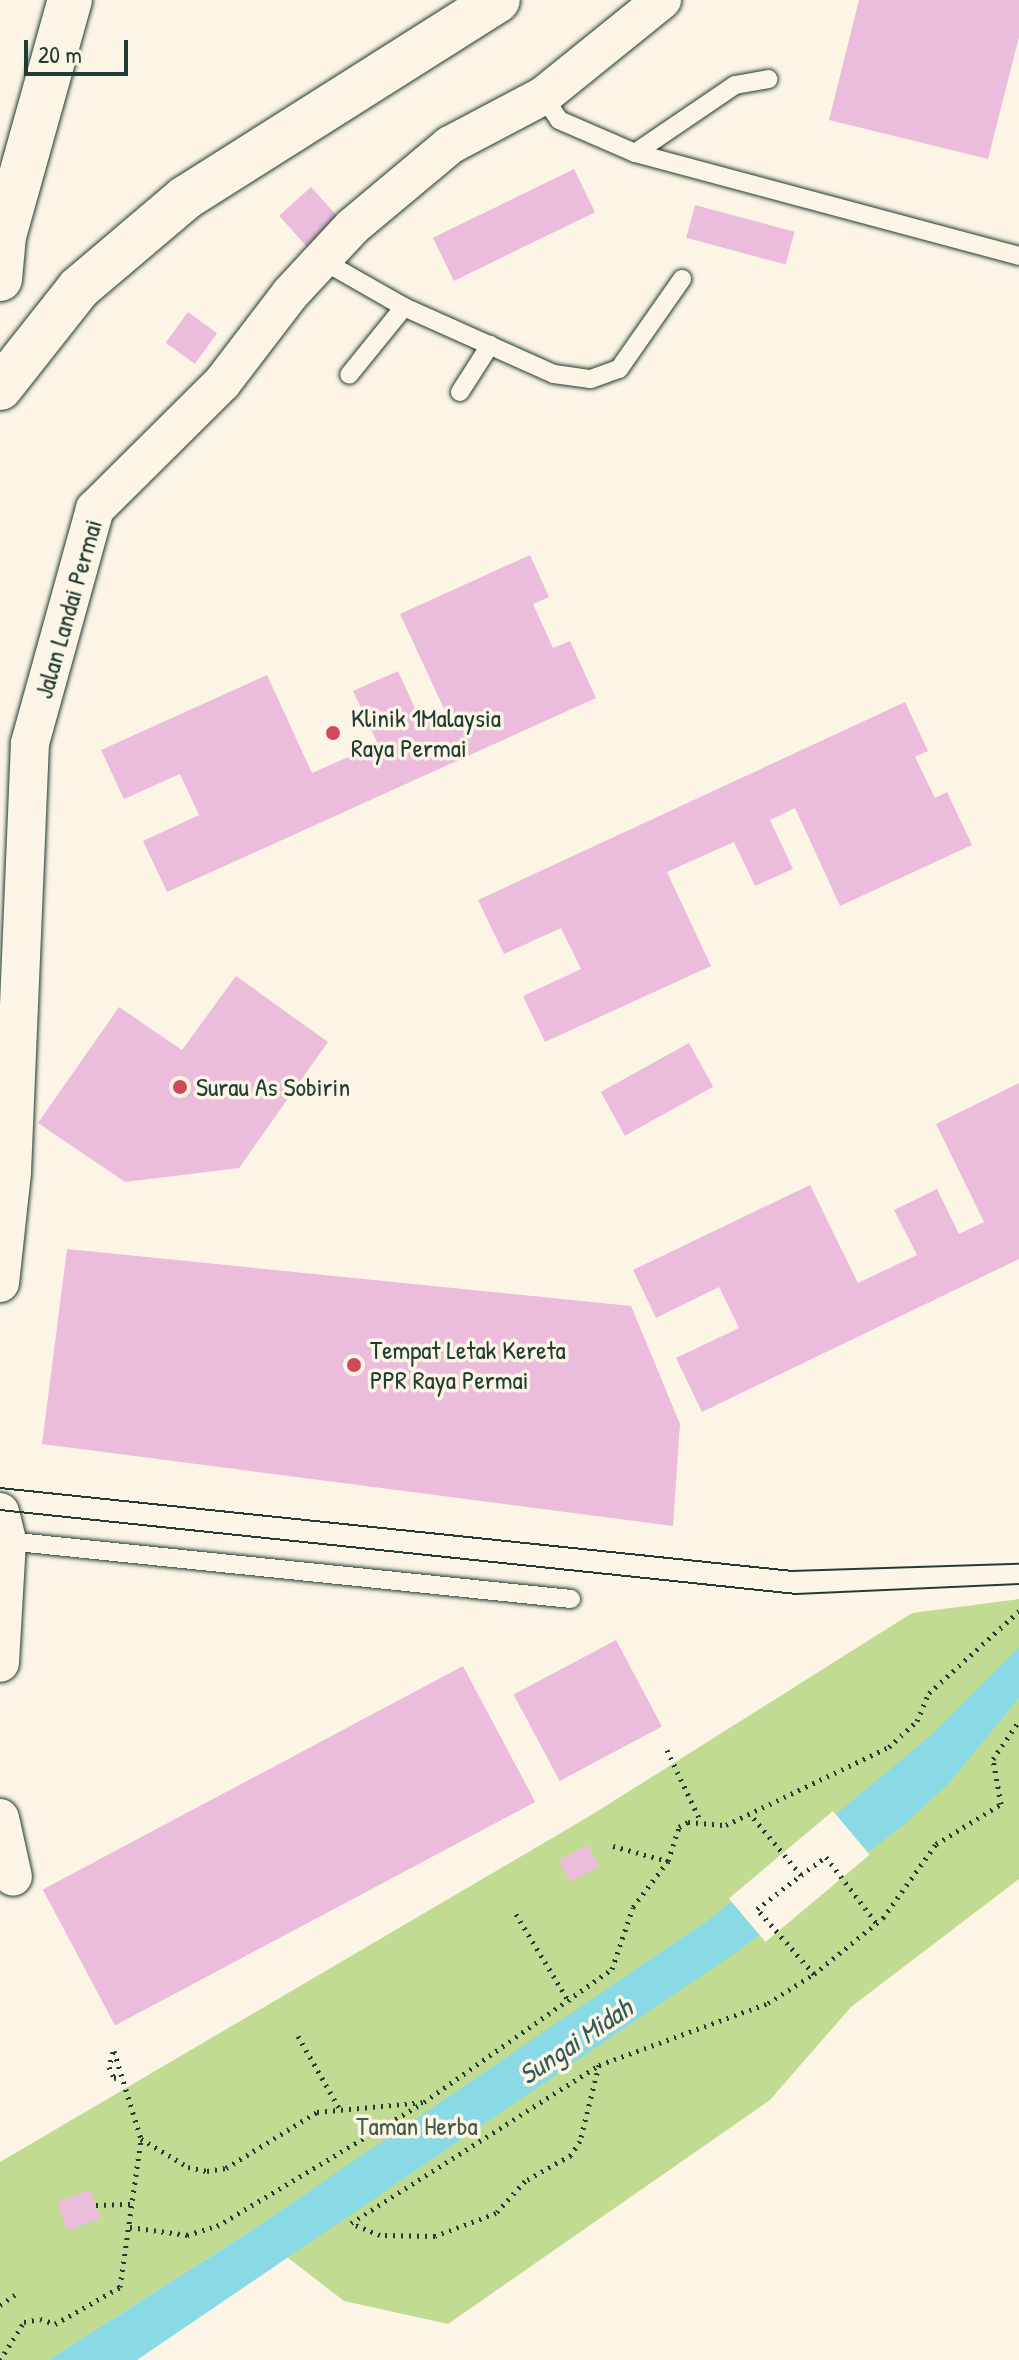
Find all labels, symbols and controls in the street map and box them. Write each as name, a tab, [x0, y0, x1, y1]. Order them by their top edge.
scale bar	[28, 24, 132, 74]
text: 20 m	[38, 38, 82, 70]
street label: Jalan Landai Permai	[28, 516, 108, 702]
place label: Klinik 1Malaysia Raya Permai	[351, 702, 501, 764]
marker: Klinik 1Malaysia Raya Permai	[322, 722, 344, 744]
place label: Surau As Sobirin	[196, 1071, 350, 1103]
marker: Surau As Sobirin	[171, 1078, 189, 1096]
place label: Tempat Letak Kereta PPR Raya Permai	[370, 1334, 566, 1396]
marker: Tempat Letak Kereta PPR Raya Permai	[345, 1356, 363, 1374]
water label: Sungai Midah	[512, 1991, 638, 2091]
park label: Taman Herba	[356, 2110, 478, 2142]

